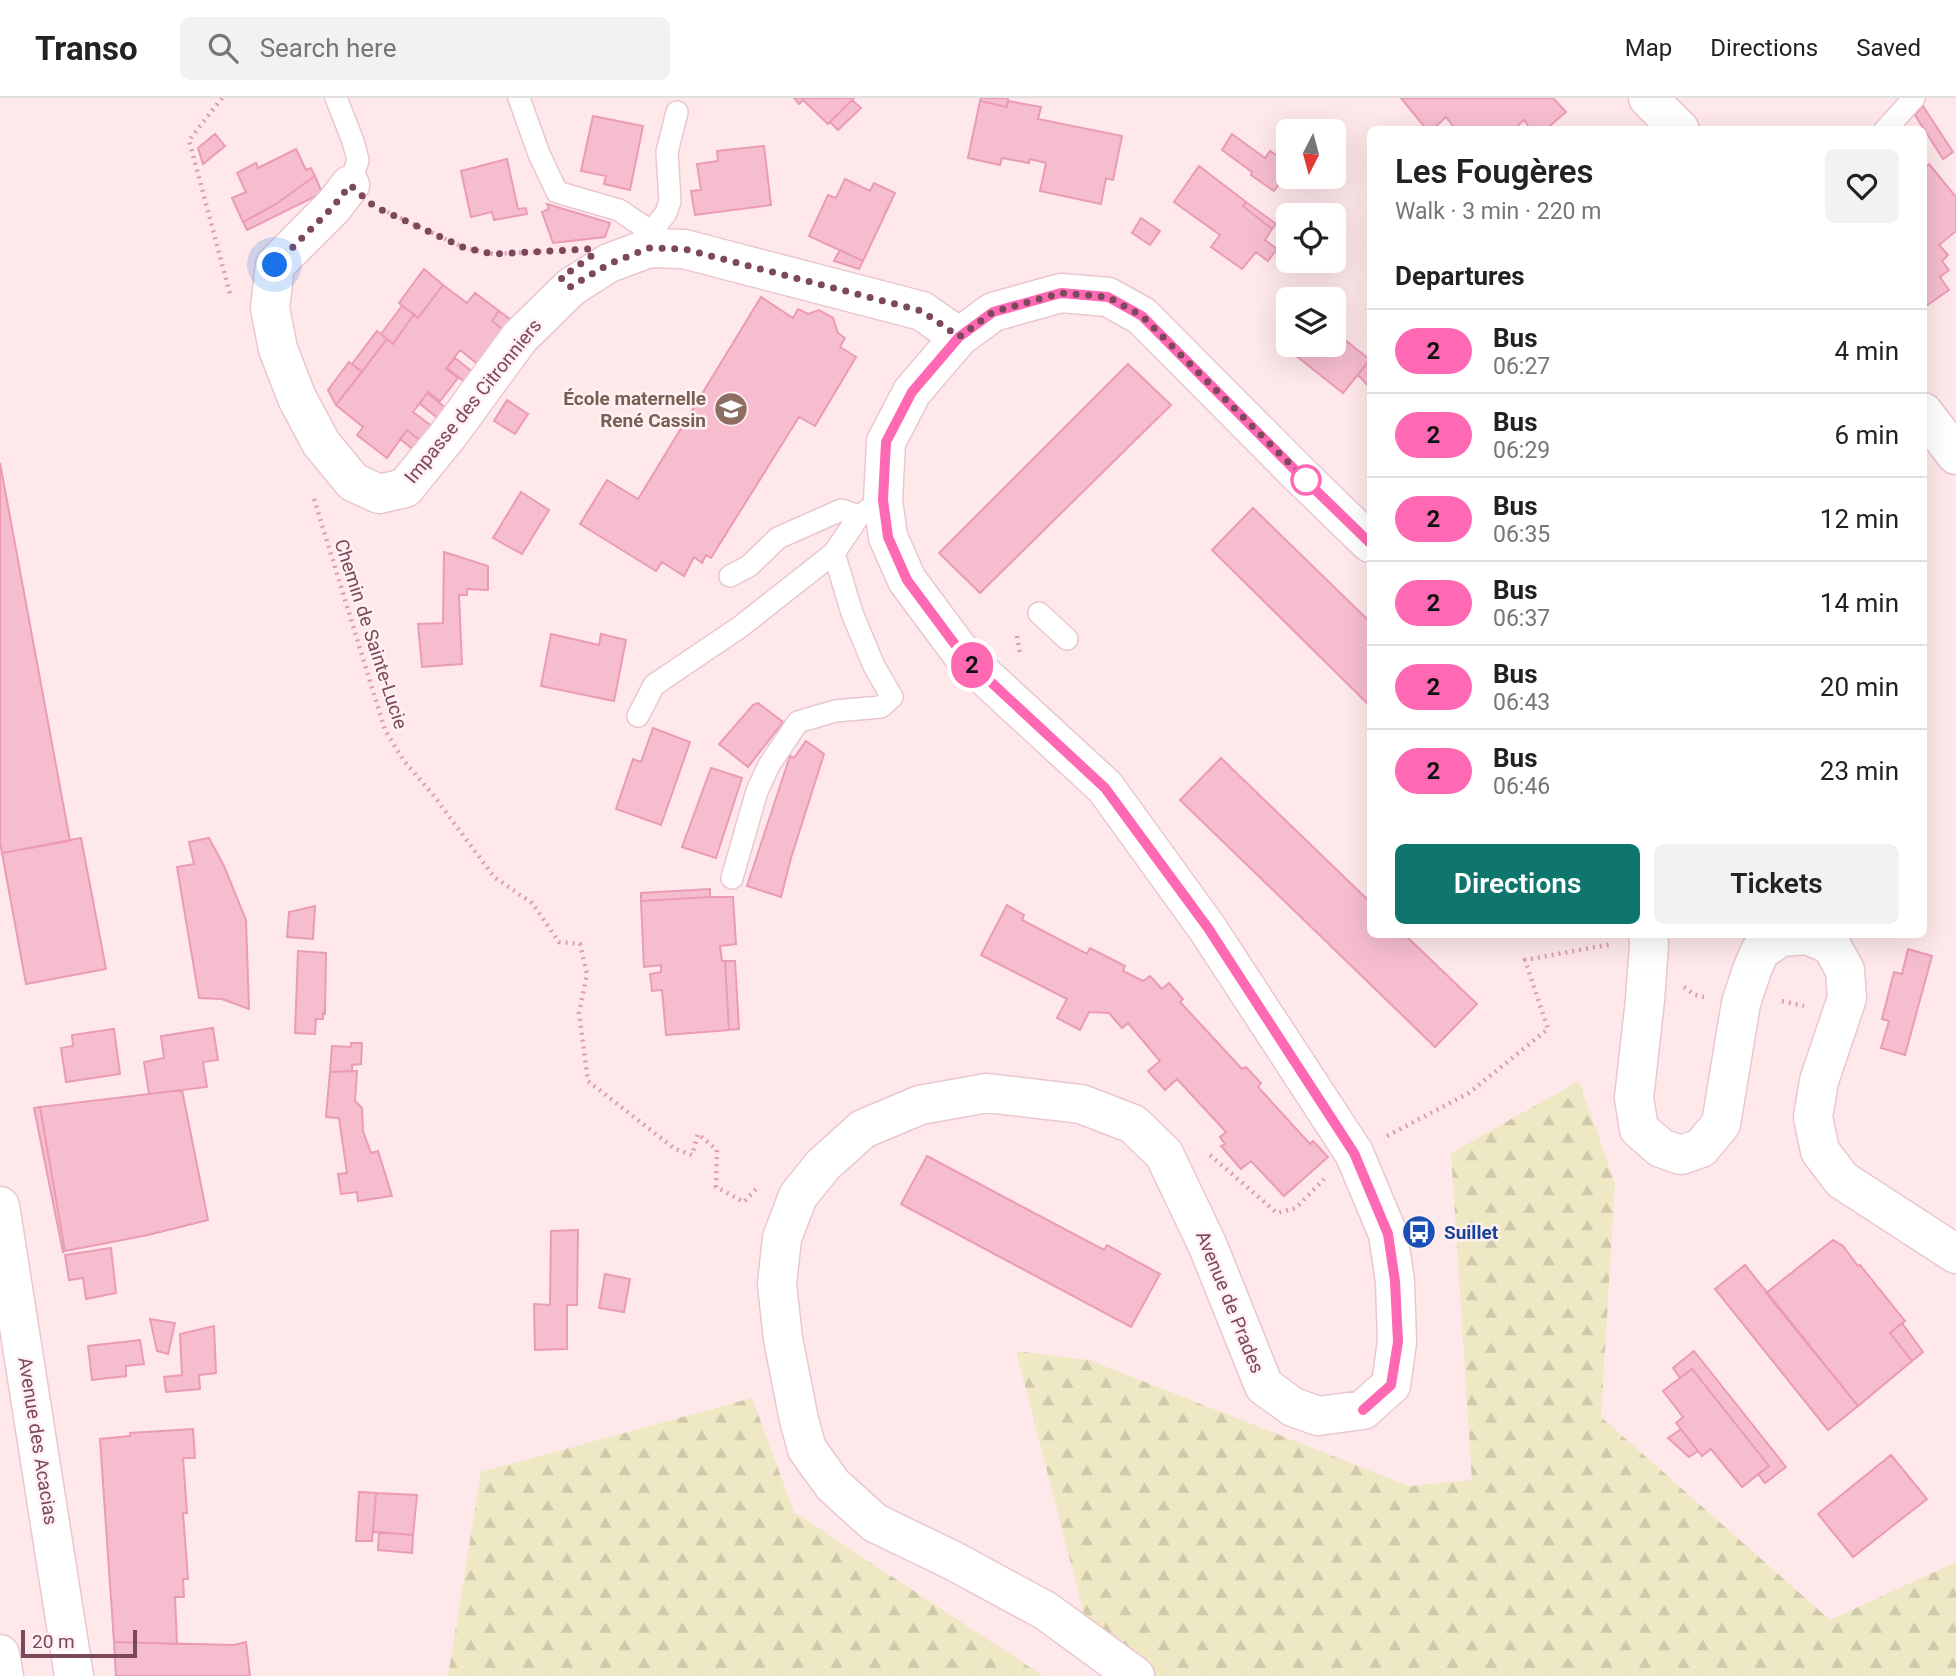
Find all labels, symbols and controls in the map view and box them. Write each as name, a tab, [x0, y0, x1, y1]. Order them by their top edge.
search box	[180, 17, 670, 80]
text: Transo	[35, 29, 138, 68]
icon: search	[204, 29, 242, 67]
text: Search here	[260, 33, 396, 63]
text: Map	[1625, 34, 1672, 62]
text: Directions	[1710, 34, 1818, 62]
text: Saved	[1856, 34, 1921, 62]
north arrow	[1276, 119, 1346, 189]
map controls	[1276, 119, 1346, 357]
button: heart	[1825, 149, 1899, 223]
text: Les Fougères	[1395, 152, 1593, 191]
text: Walk · 3 min · 220 m	[1395, 198, 1601, 225]
button: locate	[1276, 203, 1346, 273]
your location	[257, 247, 292, 282]
text: Departures	[1395, 261, 1525, 291]
button: layers	[1276, 287, 1346, 357]
street label: Impasse des Citronniers	[400, 314, 546, 488]
text: Bus	[1493, 323, 1538, 353]
text: 4 min	[1834, 336, 1899, 366]
text: 2	[1427, 337, 1440, 365]
text: 06:27	[1493, 353, 1550, 380]
place label: École maternelle René Cassin	[563, 387, 706, 432]
school or university icon: École maternelle René Cassin	[712, 390, 750, 428]
text: Bus	[1493, 407, 1538, 437]
text: 6 min	[1834, 420, 1899, 450]
text: 2	[1427, 421, 1440, 449]
text: 06:29	[1493, 437, 1550, 464]
unlabelled marker	[1291, 465, 1321, 495]
text: Bus	[1493, 491, 1538, 521]
text: 12 min	[1820, 504, 1899, 534]
text: 2	[1427, 505, 1440, 533]
text: 06:35	[1493, 521, 1550, 548]
street label: Chemin de Sainte-Lucie	[329, 536, 413, 732]
text: Bus	[1493, 575, 1538, 605]
text: 14 min	[1820, 588, 1899, 618]
text: 2	[1427, 589, 1440, 617]
text: 06:37	[1493, 605, 1550, 632]
line badge: 2	[949, 642, 995, 688]
text: 2	[965, 651, 979, 679]
text: Bus	[1493, 659, 1538, 689]
text: 20 min	[1820, 672, 1899, 702]
text: 2	[1427, 673, 1440, 701]
text: 06:43	[1493, 689, 1550, 716]
text: Bus	[1493, 743, 1538, 773]
text: 23 min	[1820, 756, 1899, 786]
text: 2	[1427, 757, 1440, 785]
text: 06:46	[1493, 773, 1550, 800]
button: Directions	[1395, 844, 1640, 924]
button: Tickets	[1654, 844, 1899, 924]
bus stop icon: Suillet	[1400, 1213, 1438, 1251]
place label: Suillet	[1444, 1221, 1499, 1244]
street label: Avenue de Prades	[1191, 1228, 1269, 1376]
street label: Avenue des Acacias	[13, 1355, 63, 1527]
scale bar	[21, 1627, 136, 1659]
text: 20 m	[32, 1630, 75, 1653]

